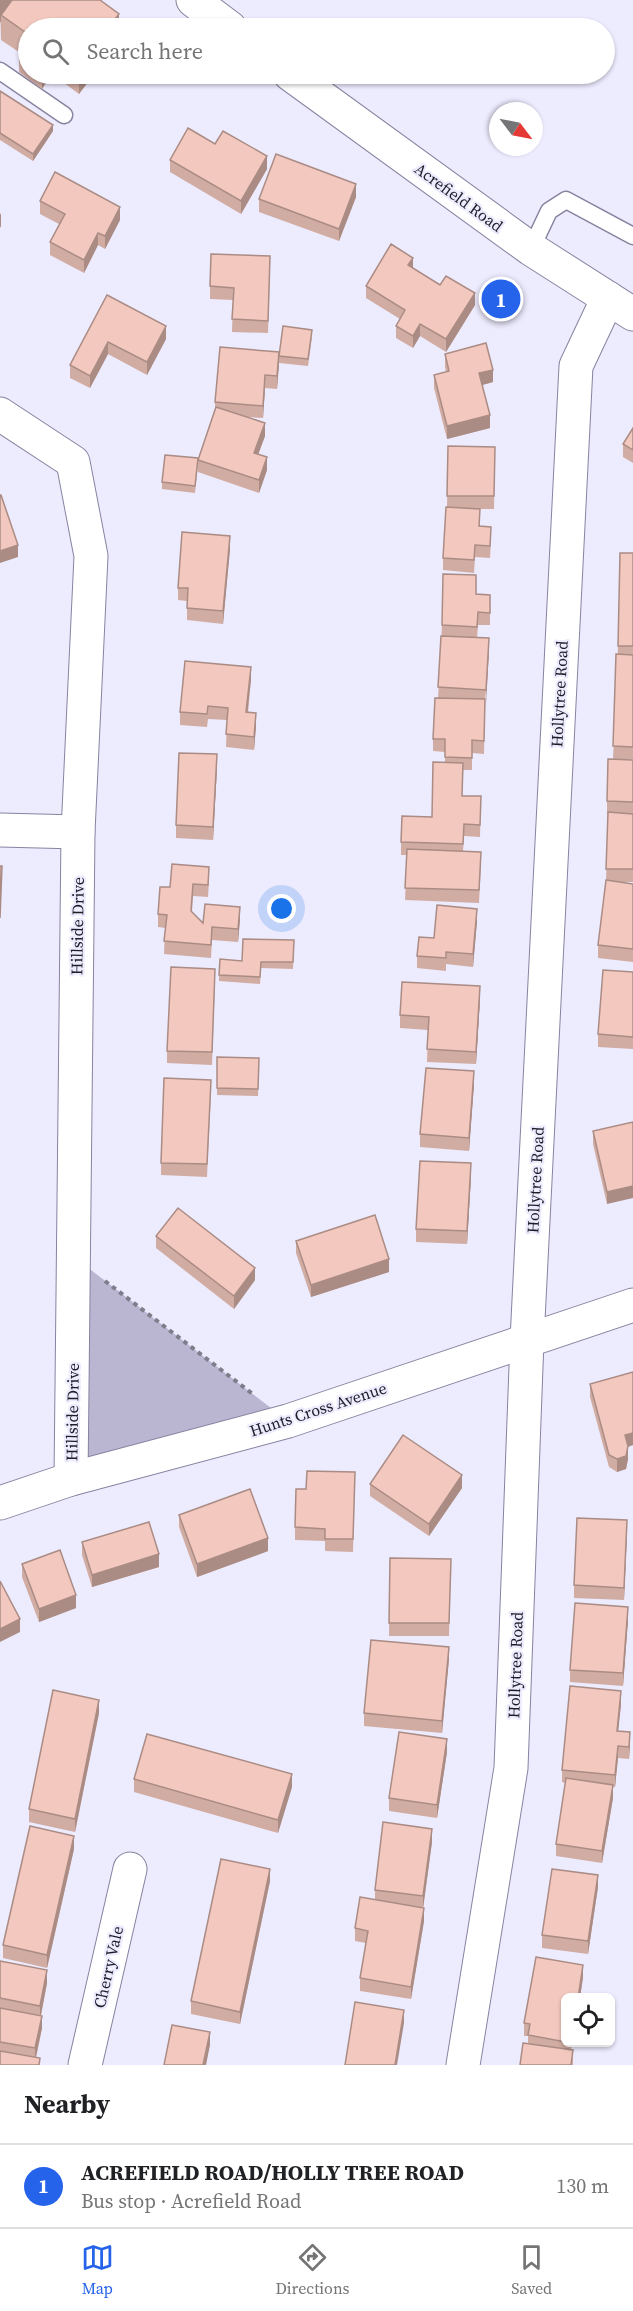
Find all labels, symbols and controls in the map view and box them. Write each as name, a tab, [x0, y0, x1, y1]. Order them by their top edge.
search box	[18, 18, 615, 84]
icon: search	[39, 35, 72, 68]
text: Search here	[87, 36, 203, 66]
north arrow	[489, 102, 543, 156]
street label: Acrefield Road	[410, 157, 508, 237]
pin: 1	[482, 276, 520, 322]
street label: Hollytree Road	[545, 640, 573, 748]
street label: Hillside Drive	[65, 877, 89, 975]
your location	[267, 894, 296, 923]
street label: Hollytree Road	[521, 1126, 549, 1234]
street label: Hillside Drive	[60, 1363, 84, 1461]
street label: Hunts Cross Avenue	[247, 1376, 389, 1442]
street label: Hollytree Road	[502, 1611, 528, 1719]
street label: Cherry Vale	[88, 1924, 128, 2010]
map controls	[561, 1993, 615, 2047]
button: locate	[561, 1993, 615, 2047]
text: Nearby	[24, 2086, 110, 2122]
text: ACREFIELD ROAD/HOLLY TREE ROAD	[81, 2157, 464, 2187]
text: 1	[38, 2172, 49, 2200]
text: 130 m	[556, 2172, 609, 2200]
text: Bus stop · Acrefield Road	[81, 2187, 301, 2215]
tab: Map	[81, 2241, 114, 2299]
tab: Directions	[275, 2241, 350, 2299]
tab: Saved	[511, 2241, 552, 2299]

